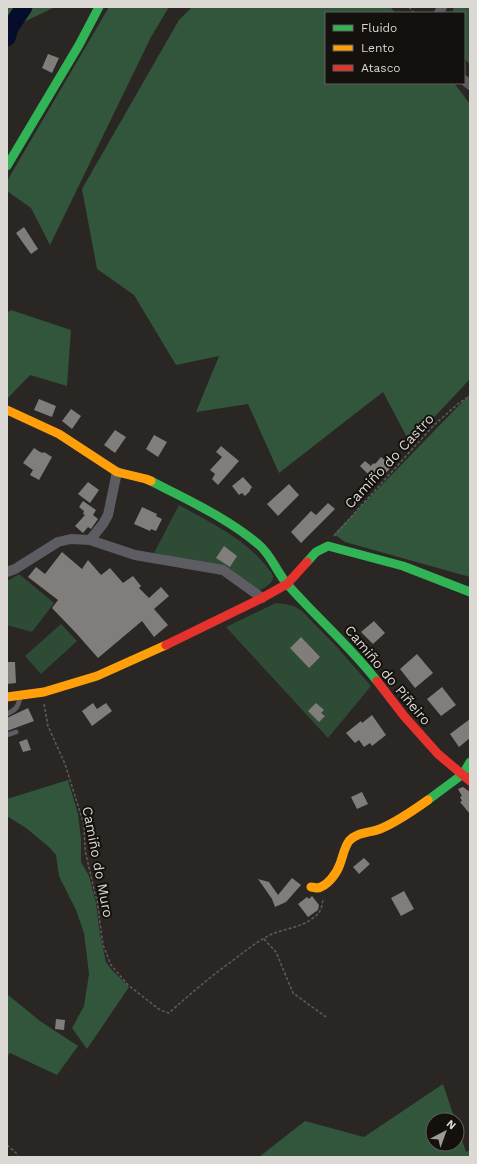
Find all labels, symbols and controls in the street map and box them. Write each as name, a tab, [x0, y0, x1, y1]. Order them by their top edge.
legend	[325, 12, 465, 84]
text: Fluido	[361, 21, 397, 35]
text: Lento	[361, 41, 395, 55]
text: Atasco	[361, 61, 401, 75]
street label: Camiño do Castro	[341, 411, 437, 511]
street label: Camiño do Piñeiro	[342, 622, 434, 728]
street label: Camiño do Muro	[79, 805, 117, 919]
north arrow	[425, 1112, 465, 1152]
text: N	[444, 1117, 459, 1132]

